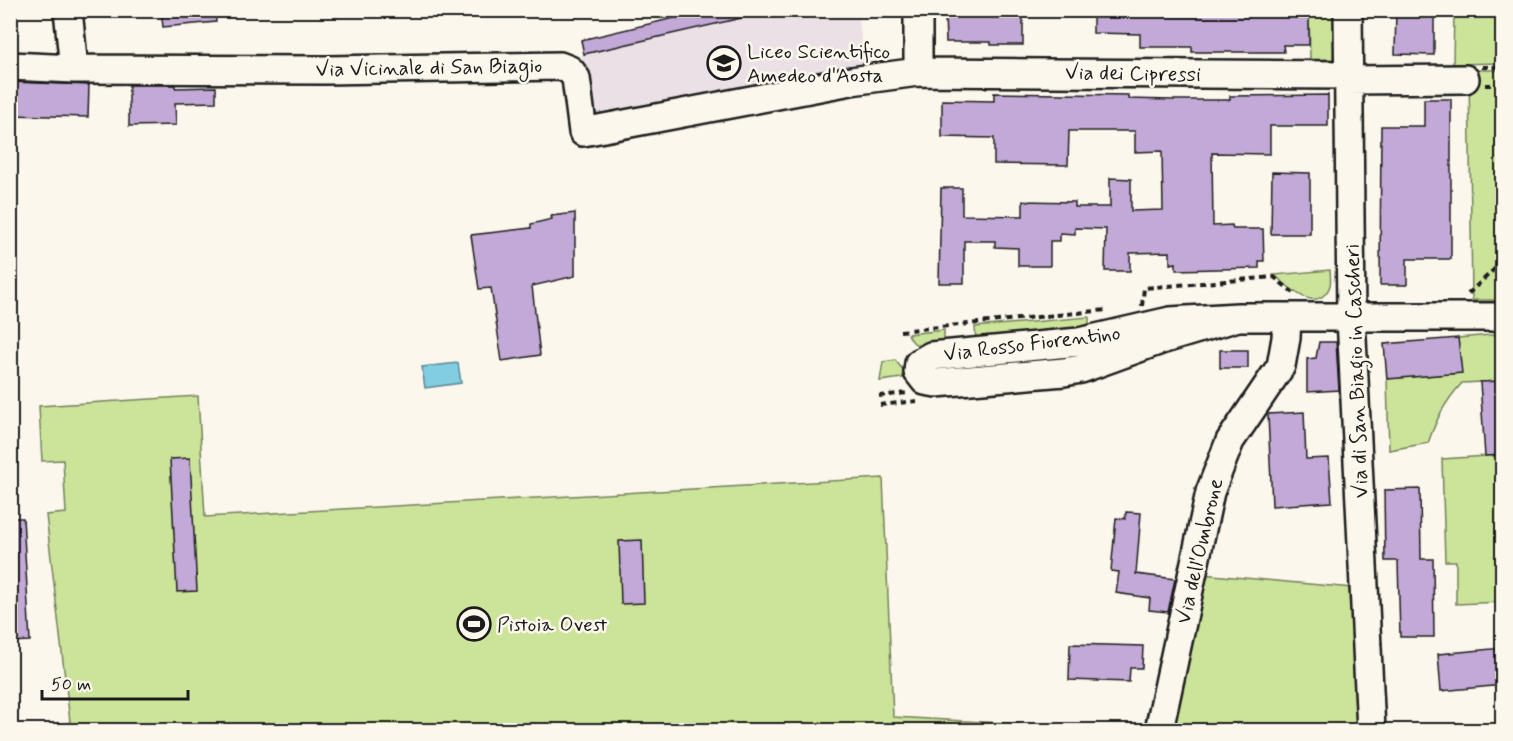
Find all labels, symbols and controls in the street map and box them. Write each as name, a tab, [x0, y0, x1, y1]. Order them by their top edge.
place label: Liceo Scientifico Amedeo d'Aosta	[747, 38, 890, 90]
school or university icon: Liceo Scientifico Amedeo d'Aosta	[706, 45, 742, 81]
street label: Via Vicinale di San Biagio	[315, 52, 543, 85]
street label: Via dei Cipressi	[1065, 59, 1201, 89]
street label: Via di San Biagio in Cascheri	[1339, 243, 1377, 499]
street label: Via Rosso Fiorentino	[942, 319, 1122, 369]
street label: Via dell'Ombrone	[1170, 476, 1230, 627]
sports icon: Pistoia Ovest	[456, 606, 492, 642]
place label: Pistoia Ovest	[497, 611, 608, 639]
scale bar	[42, 663, 188, 701]
text: 50 m	[51, 673, 91, 697]

